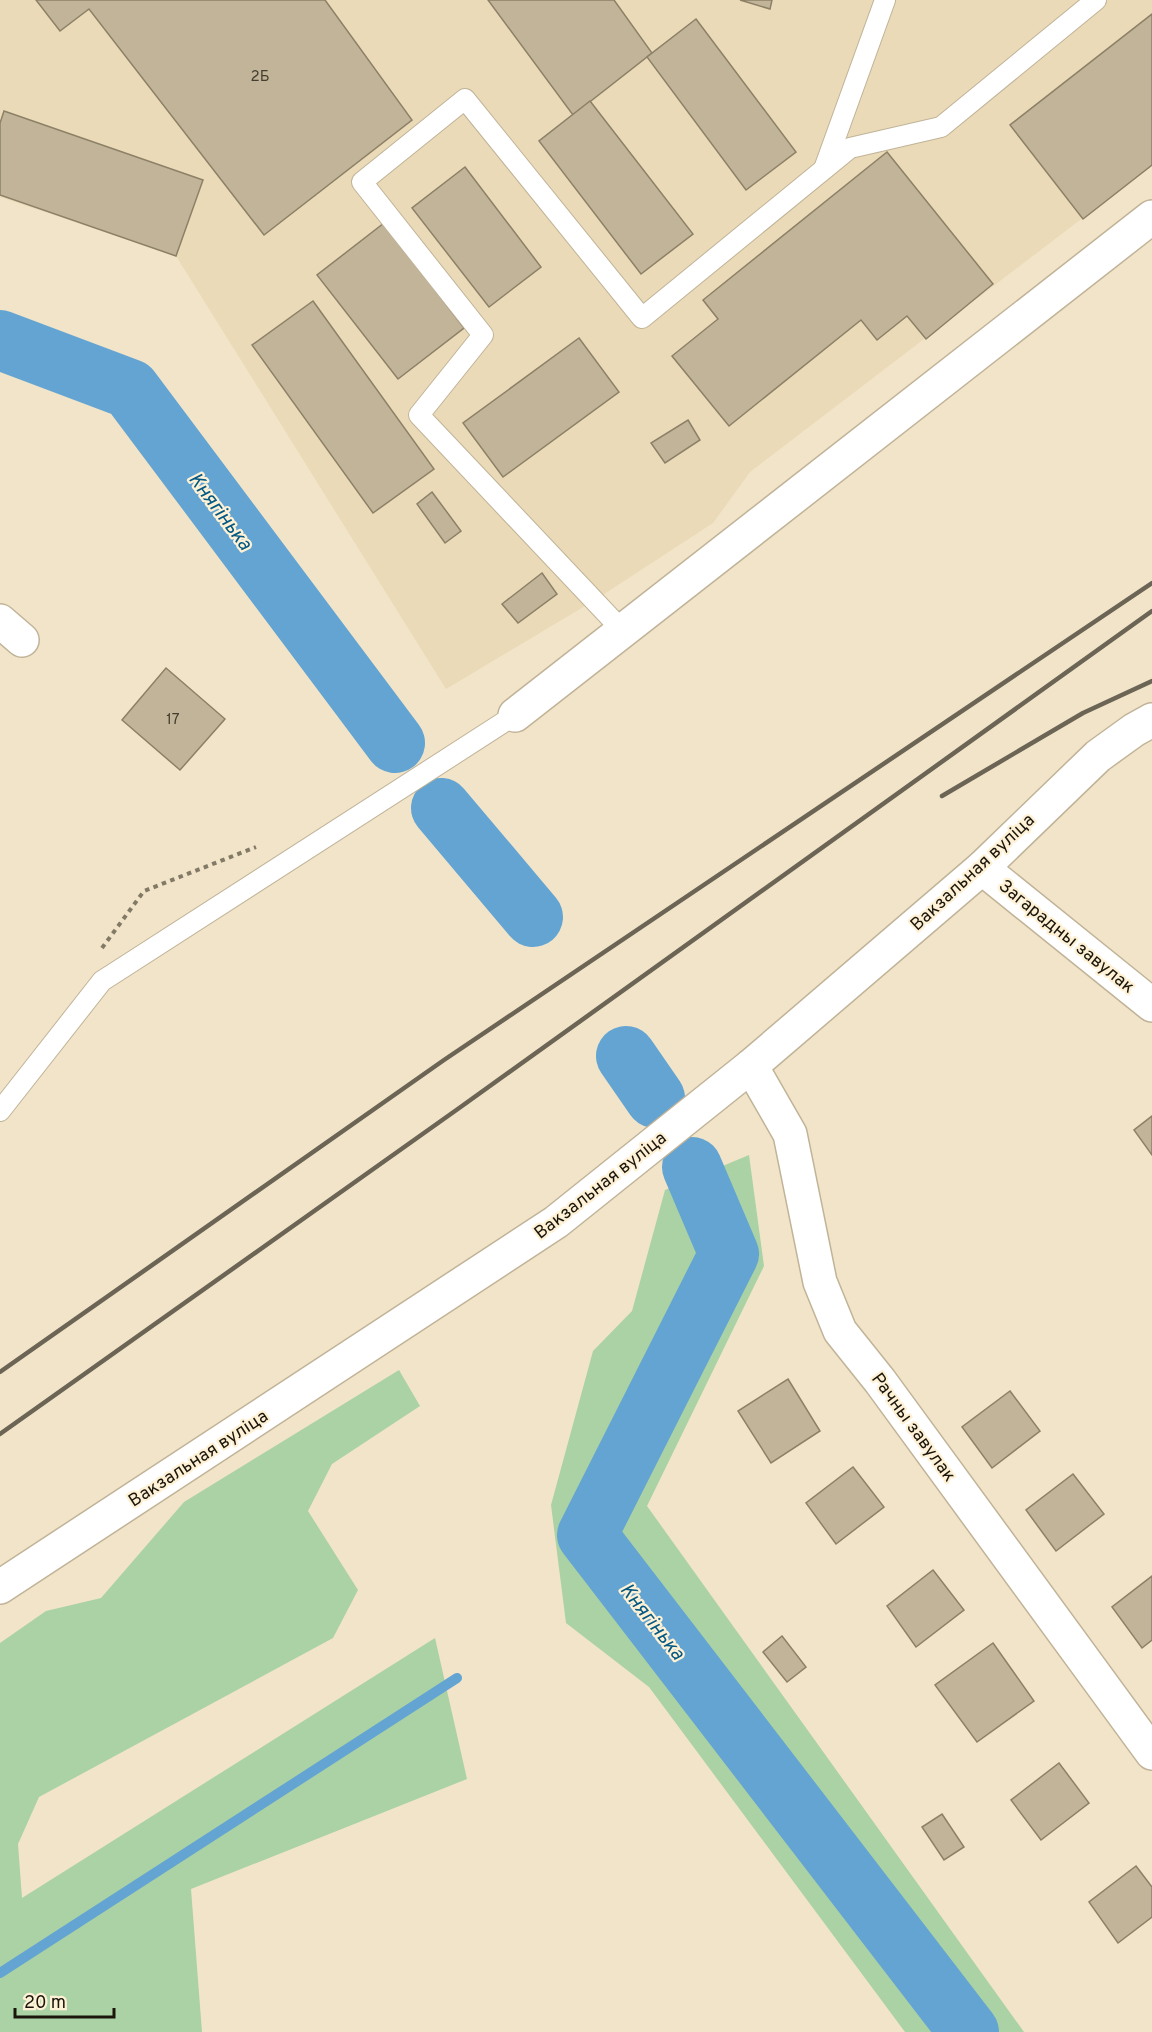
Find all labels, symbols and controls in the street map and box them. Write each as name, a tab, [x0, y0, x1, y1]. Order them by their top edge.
house number: 2Б	[250, 68, 270, 87]
water label: Княгінька	[182, 468, 258, 557]
house number: 17	[166, 711, 180, 730]
street label: Вакзальная вуліца	[906, 809, 1040, 937]
street label: Загарадны завулак	[993, 875, 1139, 999]
street label: Вакзальная вуліца	[530, 1127, 672, 1245]
street label: Рачны завулак	[865, 1369, 960, 1487]
street label: Вакзальная вуліца	[125, 1406, 273, 1513]
water label: Княгінька	[613, 1578, 690, 1667]
scale bar	[15, 1981, 114, 2019]
text: 20 m	[24, 1992, 66, 2015]

